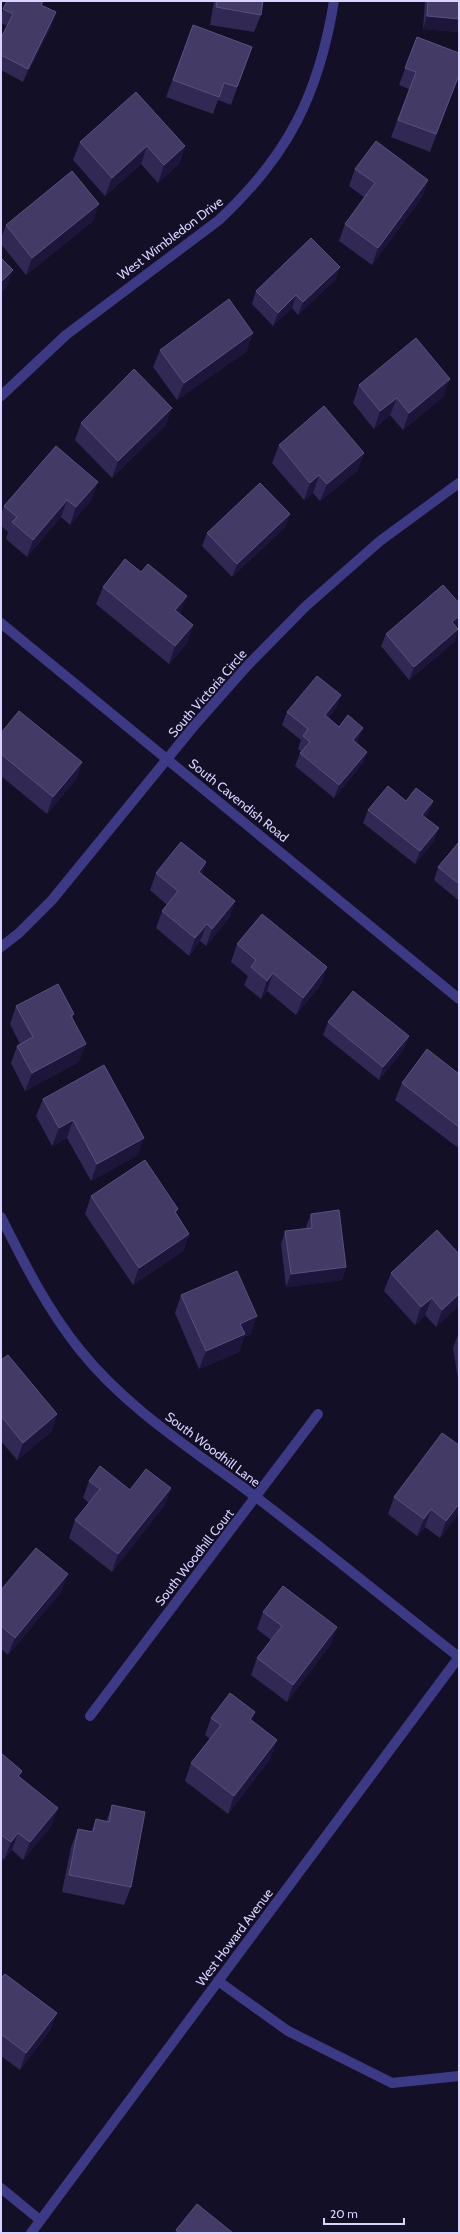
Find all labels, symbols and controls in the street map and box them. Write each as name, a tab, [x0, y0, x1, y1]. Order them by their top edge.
street label: West Wimbledon Drive	[114, 193, 226, 283]
street label: South Victoria Circle	[164, 646, 250, 740]
street label: South Cavendish Road	[186, 755, 292, 845]
street label: South Woodhill Lane	[162, 1408, 264, 1490]
street label: South Woodhill Court	[151, 1505, 237, 1609]
street label: West Howard Avenue	[192, 1885, 276, 1989]
scale bar	[324, 2200, 404, 2226]
text: 20 m	[330, 2206, 358, 2221]

